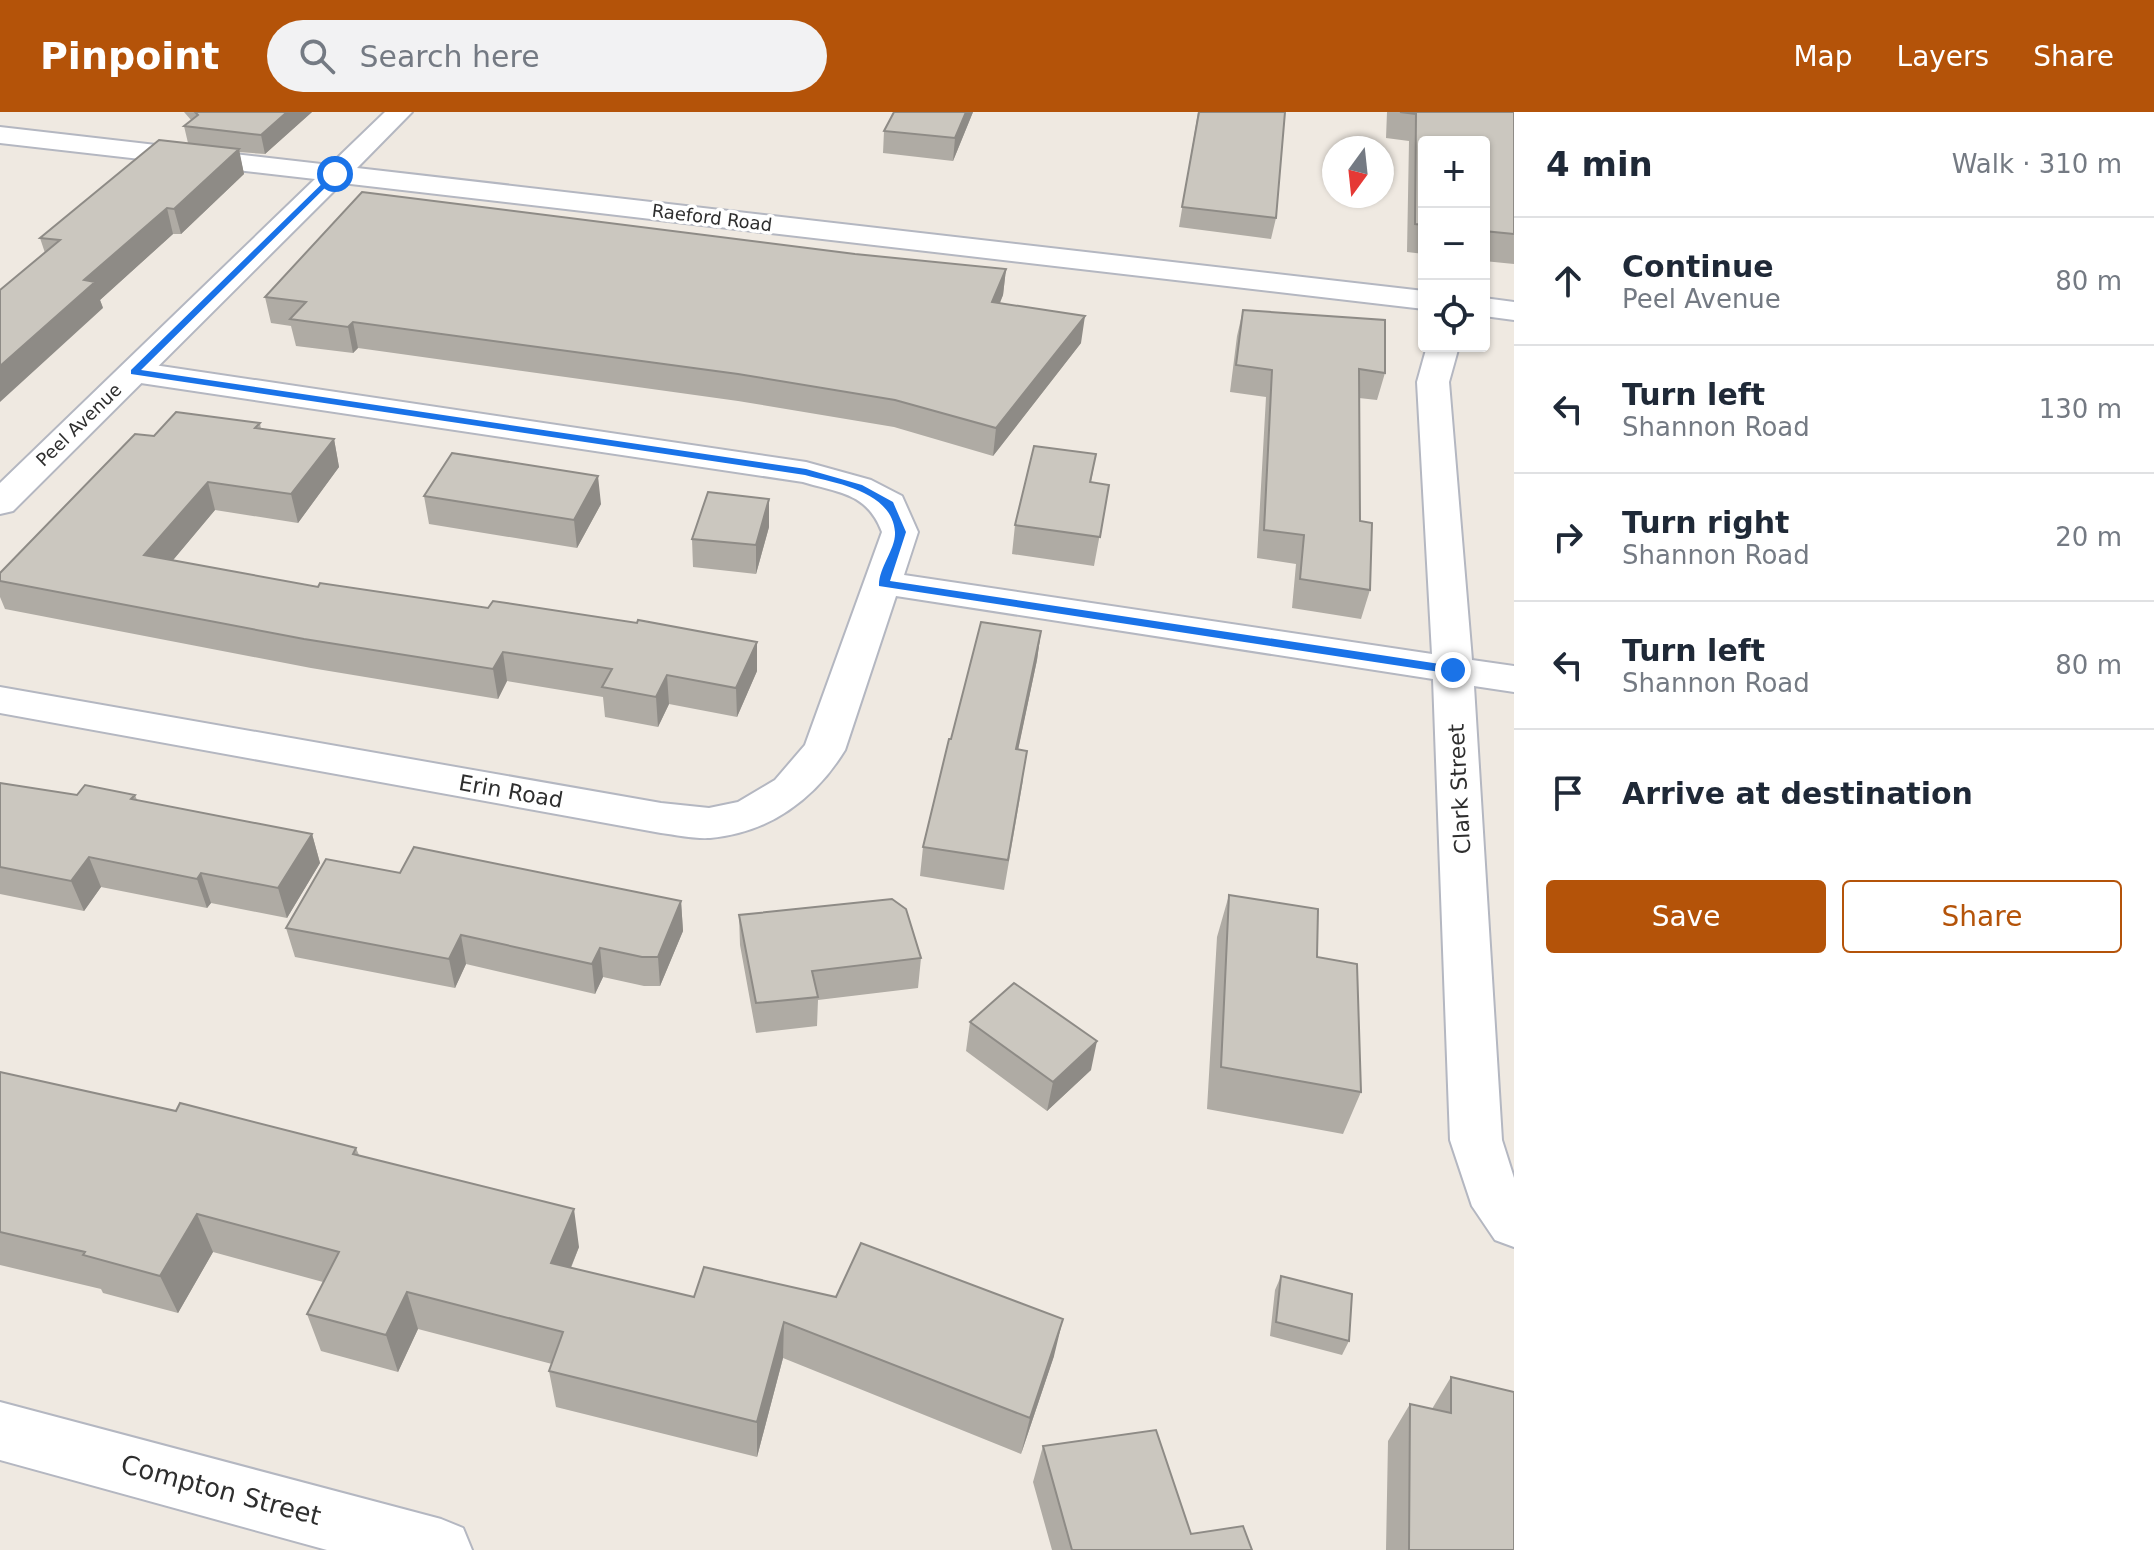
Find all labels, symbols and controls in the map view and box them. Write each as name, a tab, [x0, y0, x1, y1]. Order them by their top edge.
search box	[267, 20, 827, 92]
text: Pinpoint	[40, 34, 219, 78]
icon: search	[295, 34, 339, 78]
text: Search here	[359, 39, 540, 74]
text: Map	[1793, 40, 1853, 73]
text: Layers	[1897, 40, 1989, 73]
text: Share	[2033, 40, 2114, 73]
north arrow	[1322, 136, 1394, 208]
map controls	[1418, 136, 1490, 352]
button: +	[1418, 136, 1490, 208]
text: 4 min	[1546, 144, 1653, 184]
text: Walk · 310 m	[1952, 149, 2122, 179]
route start	[317, 156, 353, 192]
street label: Raeford Road	[651, 200, 773, 235]
button: −	[1418, 208, 1490, 280]
text: Continue	[1622, 249, 1774, 284]
icon: ahead	[1546, 259, 1590, 303]
text: 80 m	[2055, 266, 2122, 296]
button: locate	[1418, 280, 1490, 352]
text: Peel Avenue	[1622, 284, 1781, 314]
text: Turn left	[1622, 377, 1765, 412]
street label: Peel Avenue	[32, 379, 125, 470]
icon: left	[1546, 387, 1590, 431]
text: 130 m	[2039, 394, 2122, 424]
text: Shannon Road	[1622, 412, 1810, 442]
text: Turn right	[1622, 505, 1789, 540]
icon: right	[1546, 515, 1590, 559]
text: 20 m	[2055, 522, 2122, 552]
text: Shannon Road	[1622, 540, 1810, 570]
text: Turn left	[1622, 633, 1765, 668]
icon: left	[1546, 643, 1590, 687]
text: 80 m	[2055, 650, 2122, 680]
route end	[1435, 652, 1471, 688]
text: Shannon Road	[1622, 668, 1810, 698]
street label: Clark Street	[1444, 723, 1475, 855]
street label: Erin Road	[457, 770, 565, 813]
icon: arrive	[1546, 771, 1590, 815]
text: Arrive at destination	[1622, 776, 1973, 811]
button: Save	[1546, 880, 1826, 953]
button: Share	[1842, 880, 2122, 953]
street label: Compton Street	[118, 1449, 324, 1531]

